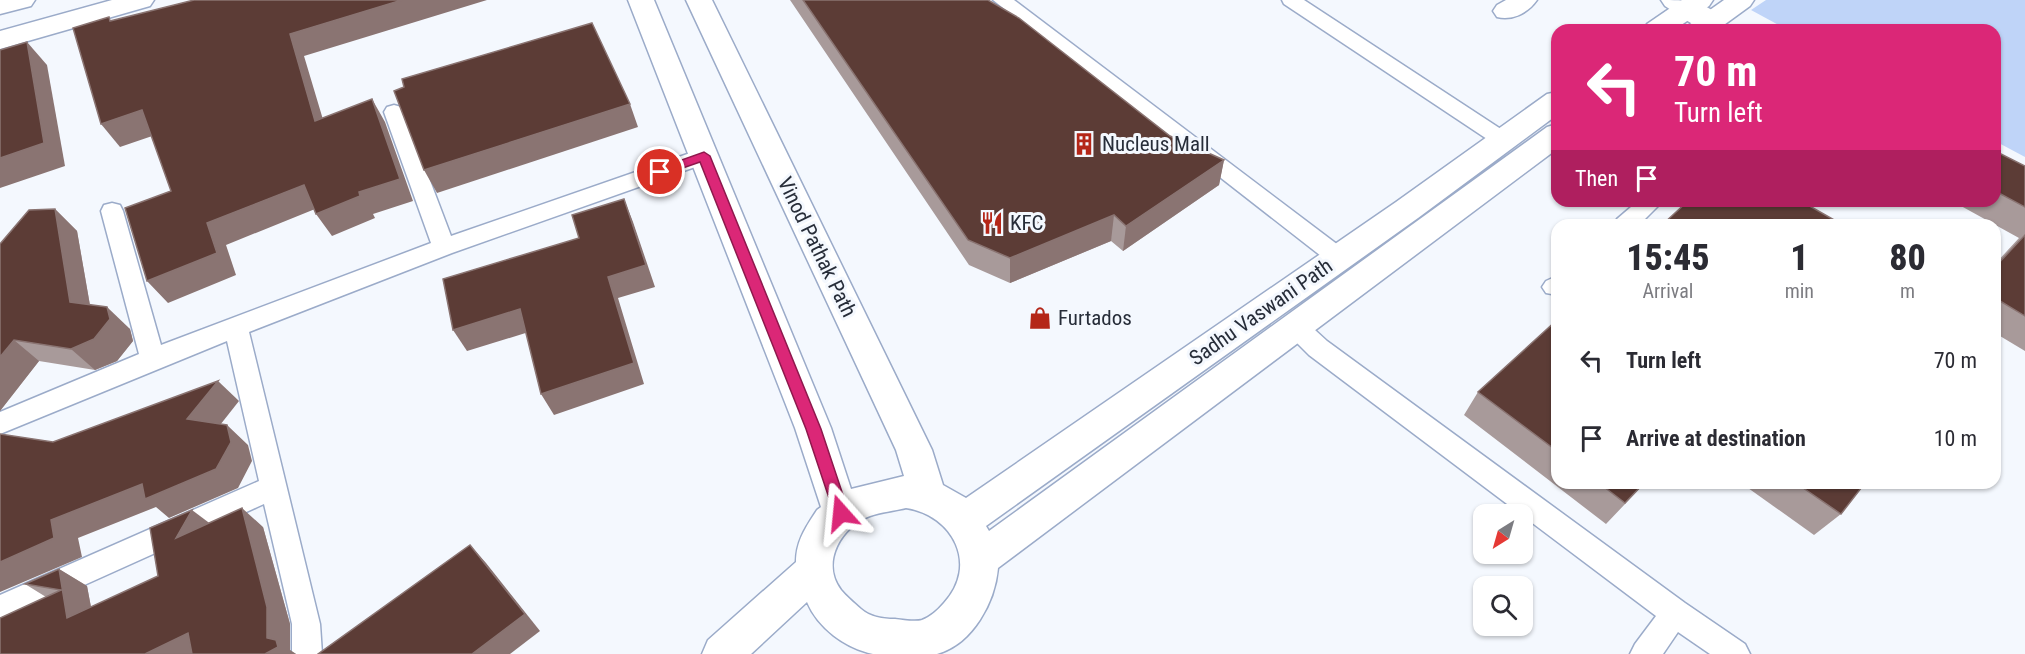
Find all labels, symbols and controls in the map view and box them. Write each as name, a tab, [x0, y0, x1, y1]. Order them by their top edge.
text: 70 m	[1674, 47, 1757, 96]
icon: left	[1575, 48, 1653, 126]
text: Turn left	[1674, 97, 1763, 129]
building icon: Nucleus Mall	[1071, 131, 1097, 157]
place label: Nucleus Mall	[1102, 132, 1210, 156]
pin	[634, 146, 685, 197]
icon: arrive	[643, 155, 676, 188]
icon: arrive	[1630, 162, 1663, 195]
text: Then	[1575, 166, 1618, 191]
street label: Vinod Pathak Path	[773, 173, 861, 321]
restaurant icon: KFC	[979, 210, 1005, 236]
place label: KFC	[1010, 211, 1043, 235]
text: 15:45	[1626, 237, 1710, 279]
text: 1	[1790, 237, 1809, 279]
text: 80	[1889, 237, 1926, 279]
street label: Sadhu Vaswani Path	[1185, 254, 1337, 370]
text: Arrival	[1642, 279, 1693, 303]
text: min	[1785, 279, 1814, 303]
text: m	[1900, 279, 1915, 303]
shop icon: Furtados	[1027, 305, 1053, 331]
place label: Furtados	[1058, 306, 1132, 330]
icon: left	[1575, 344, 1608, 377]
text: Turn left	[1626, 348, 1701, 373]
text: 70 m	[1934, 348, 1977, 373]
icon: arrive	[1575, 422, 1608, 455]
text: Arrive at destination	[1626, 426, 1806, 451]
text: 10 m	[1934, 426, 1977, 451]
position arrow	[809, 481, 873, 545]
north arrow	[1473, 504, 1533, 564]
map controls	[1473, 504, 1533, 636]
button: search	[1473, 576, 1533, 636]

